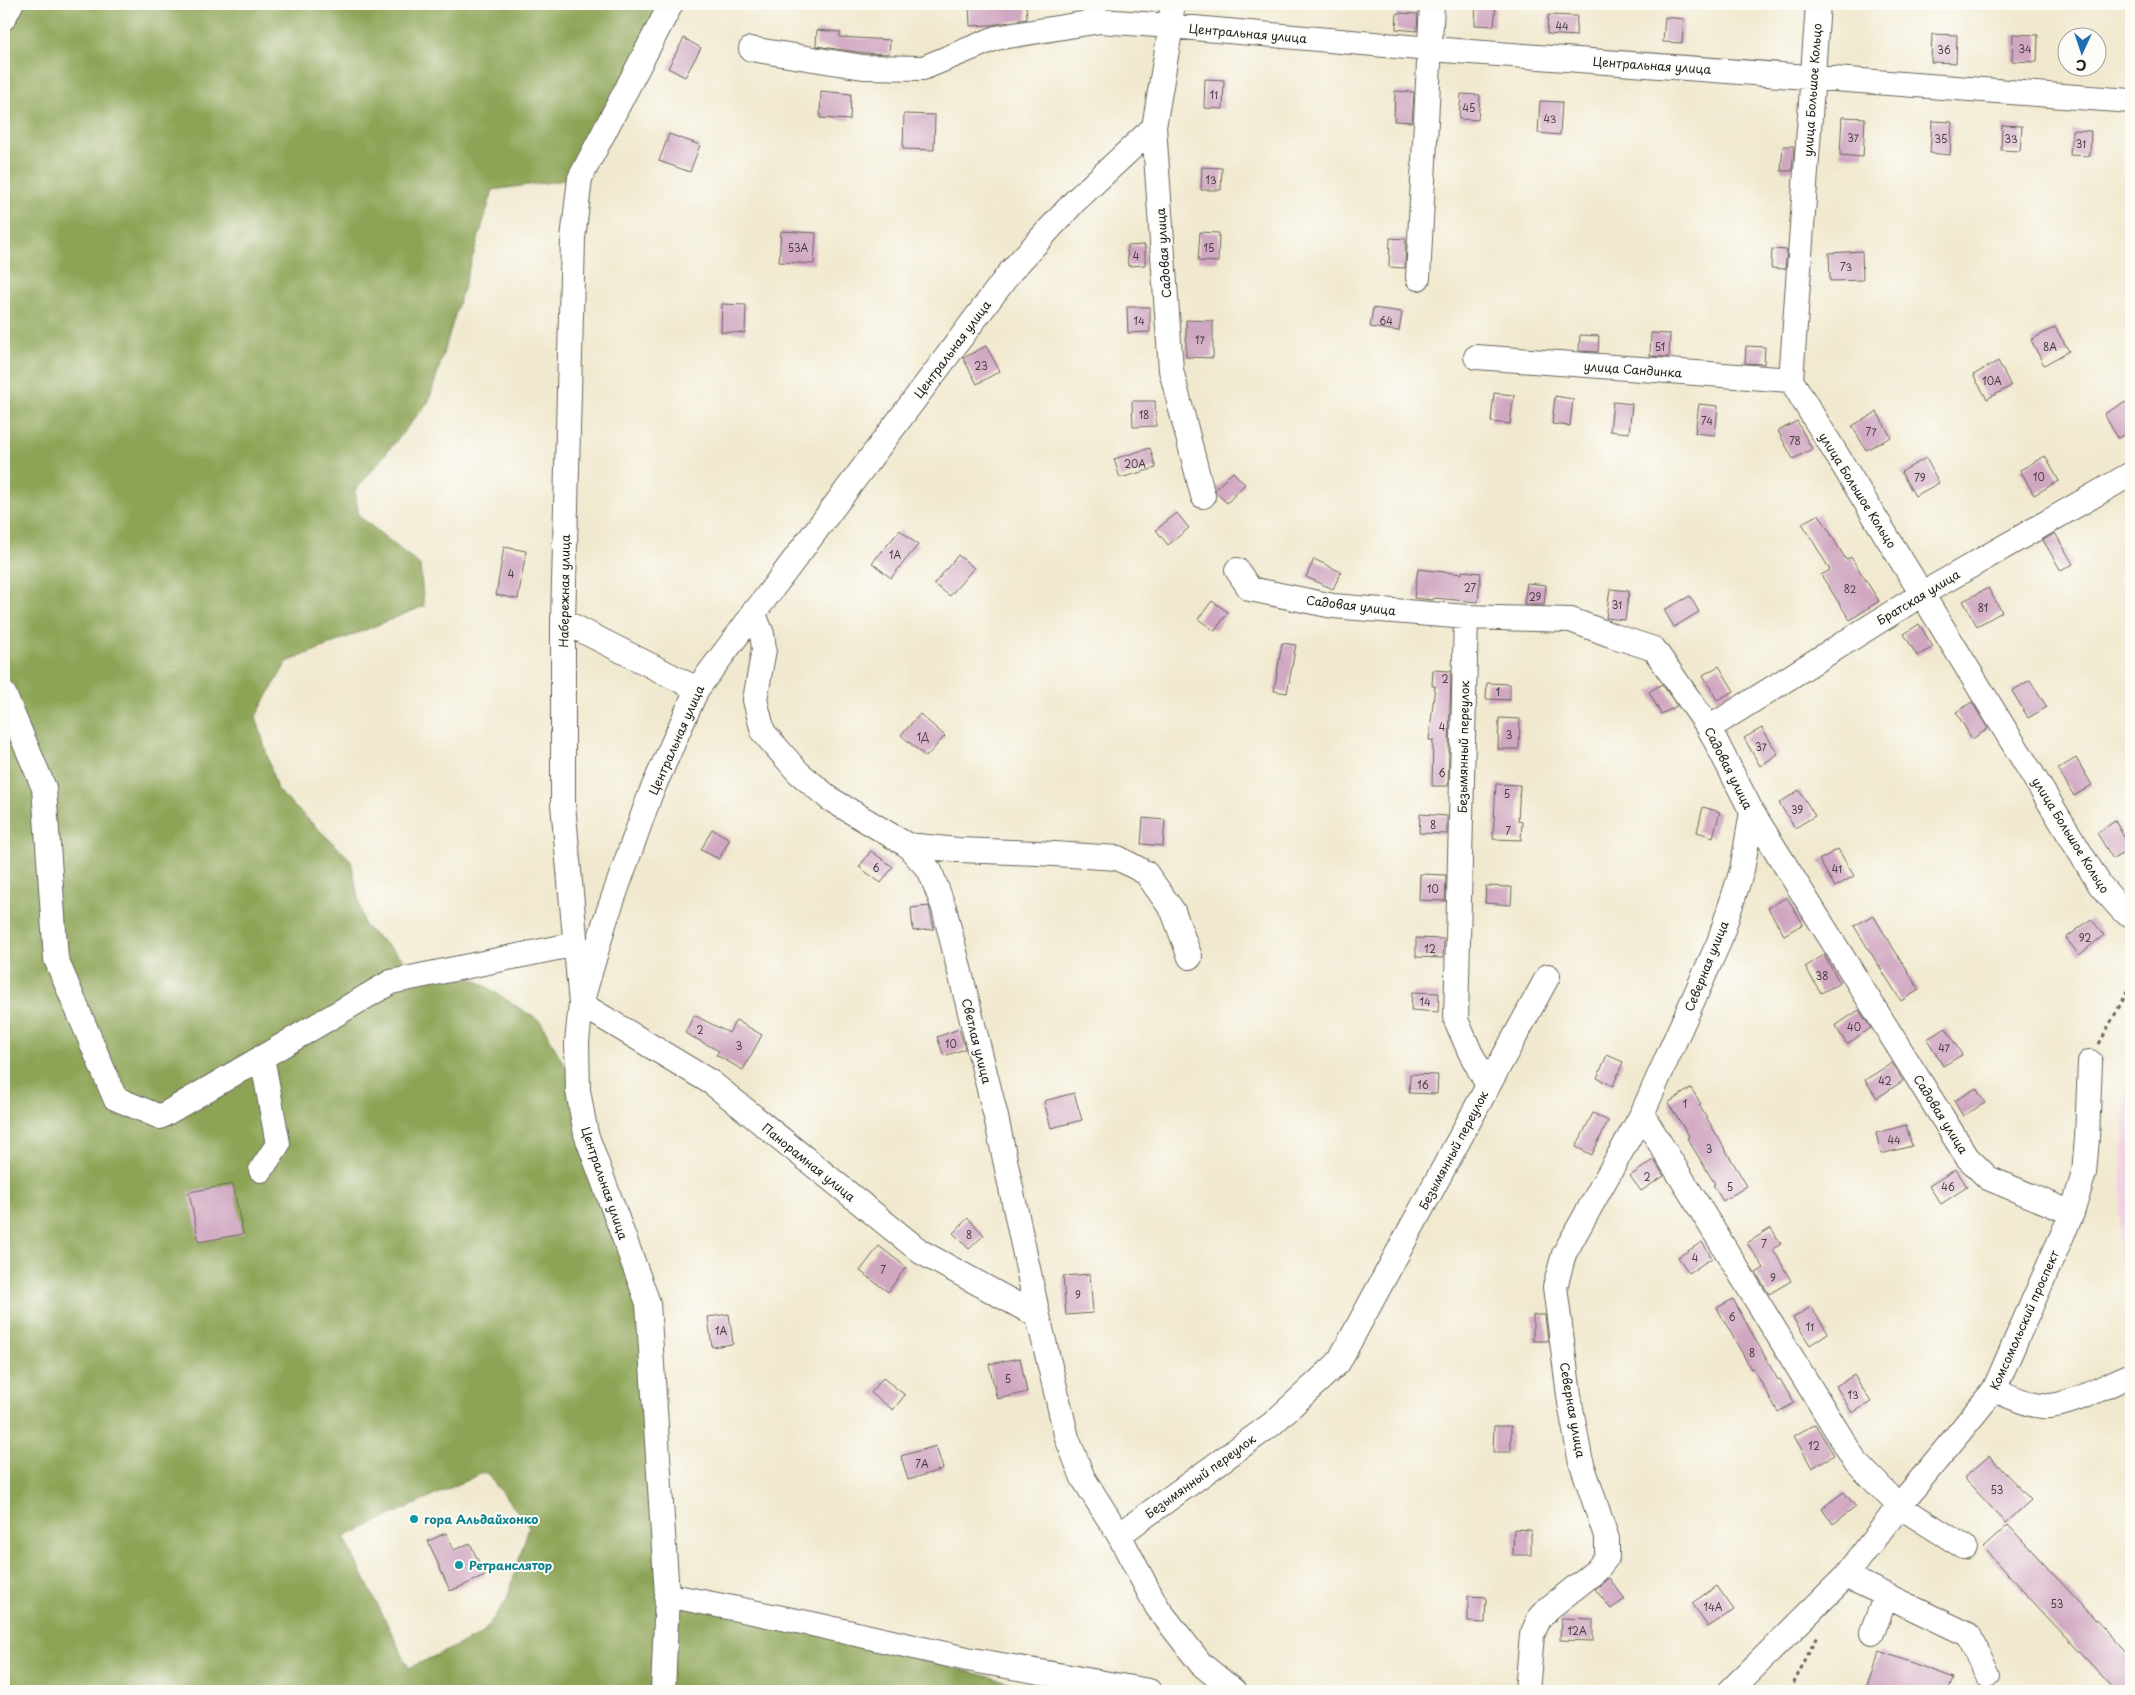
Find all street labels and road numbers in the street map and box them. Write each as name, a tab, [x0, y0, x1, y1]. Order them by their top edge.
street label: Центральная улица	[1188, 19, 1308, 47]
street label: улица Большое Кольцо	[1798, 22, 1826, 157]
street label: Центральная улица	[1592, 52, 1712, 78]
street label: Садовая улица	[1151, 207, 1175, 299]
street label: Центральная улица	[909, 296, 995, 402]
street label: улица Сандинка	[1583, 357, 1683, 381]
street label: улица Большое Кольцо	[1815, 429, 1901, 552]
street label: Набережная улица	[554, 534, 574, 648]
street label: Братская улица	[1873, 565, 1963, 629]
street label: Садовая улица	[1305, 591, 1397, 619]
street label: Безымянный переулок	[1453, 679, 1473, 814]
street label: Центральная улица	[644, 682, 708, 798]
street label: Садовая улица	[1700, 724, 1758, 813]
street label: улица Большое Кольцо	[2028, 774, 2114, 897]
street label: Северная улица	[1680, 917, 1733, 1014]
street label: Светлая улица	[958, 996, 996, 1086]
street label: Садовая улица	[1909, 1071, 1973, 1157]
street label: Безымянный переулок	[1414, 1086, 1493, 1213]
street label: Панорамная улица	[758, 1119, 860, 1206]
street label: Центральная улица	[577, 1124, 633, 1242]
street label: Комсомольский проспект	[1985, 1247, 2063, 1393]
street label: Северная улица	[1556, 1361, 1590, 1460]
street label: Безымянный переулок	[1141, 1429, 1260, 1522]

